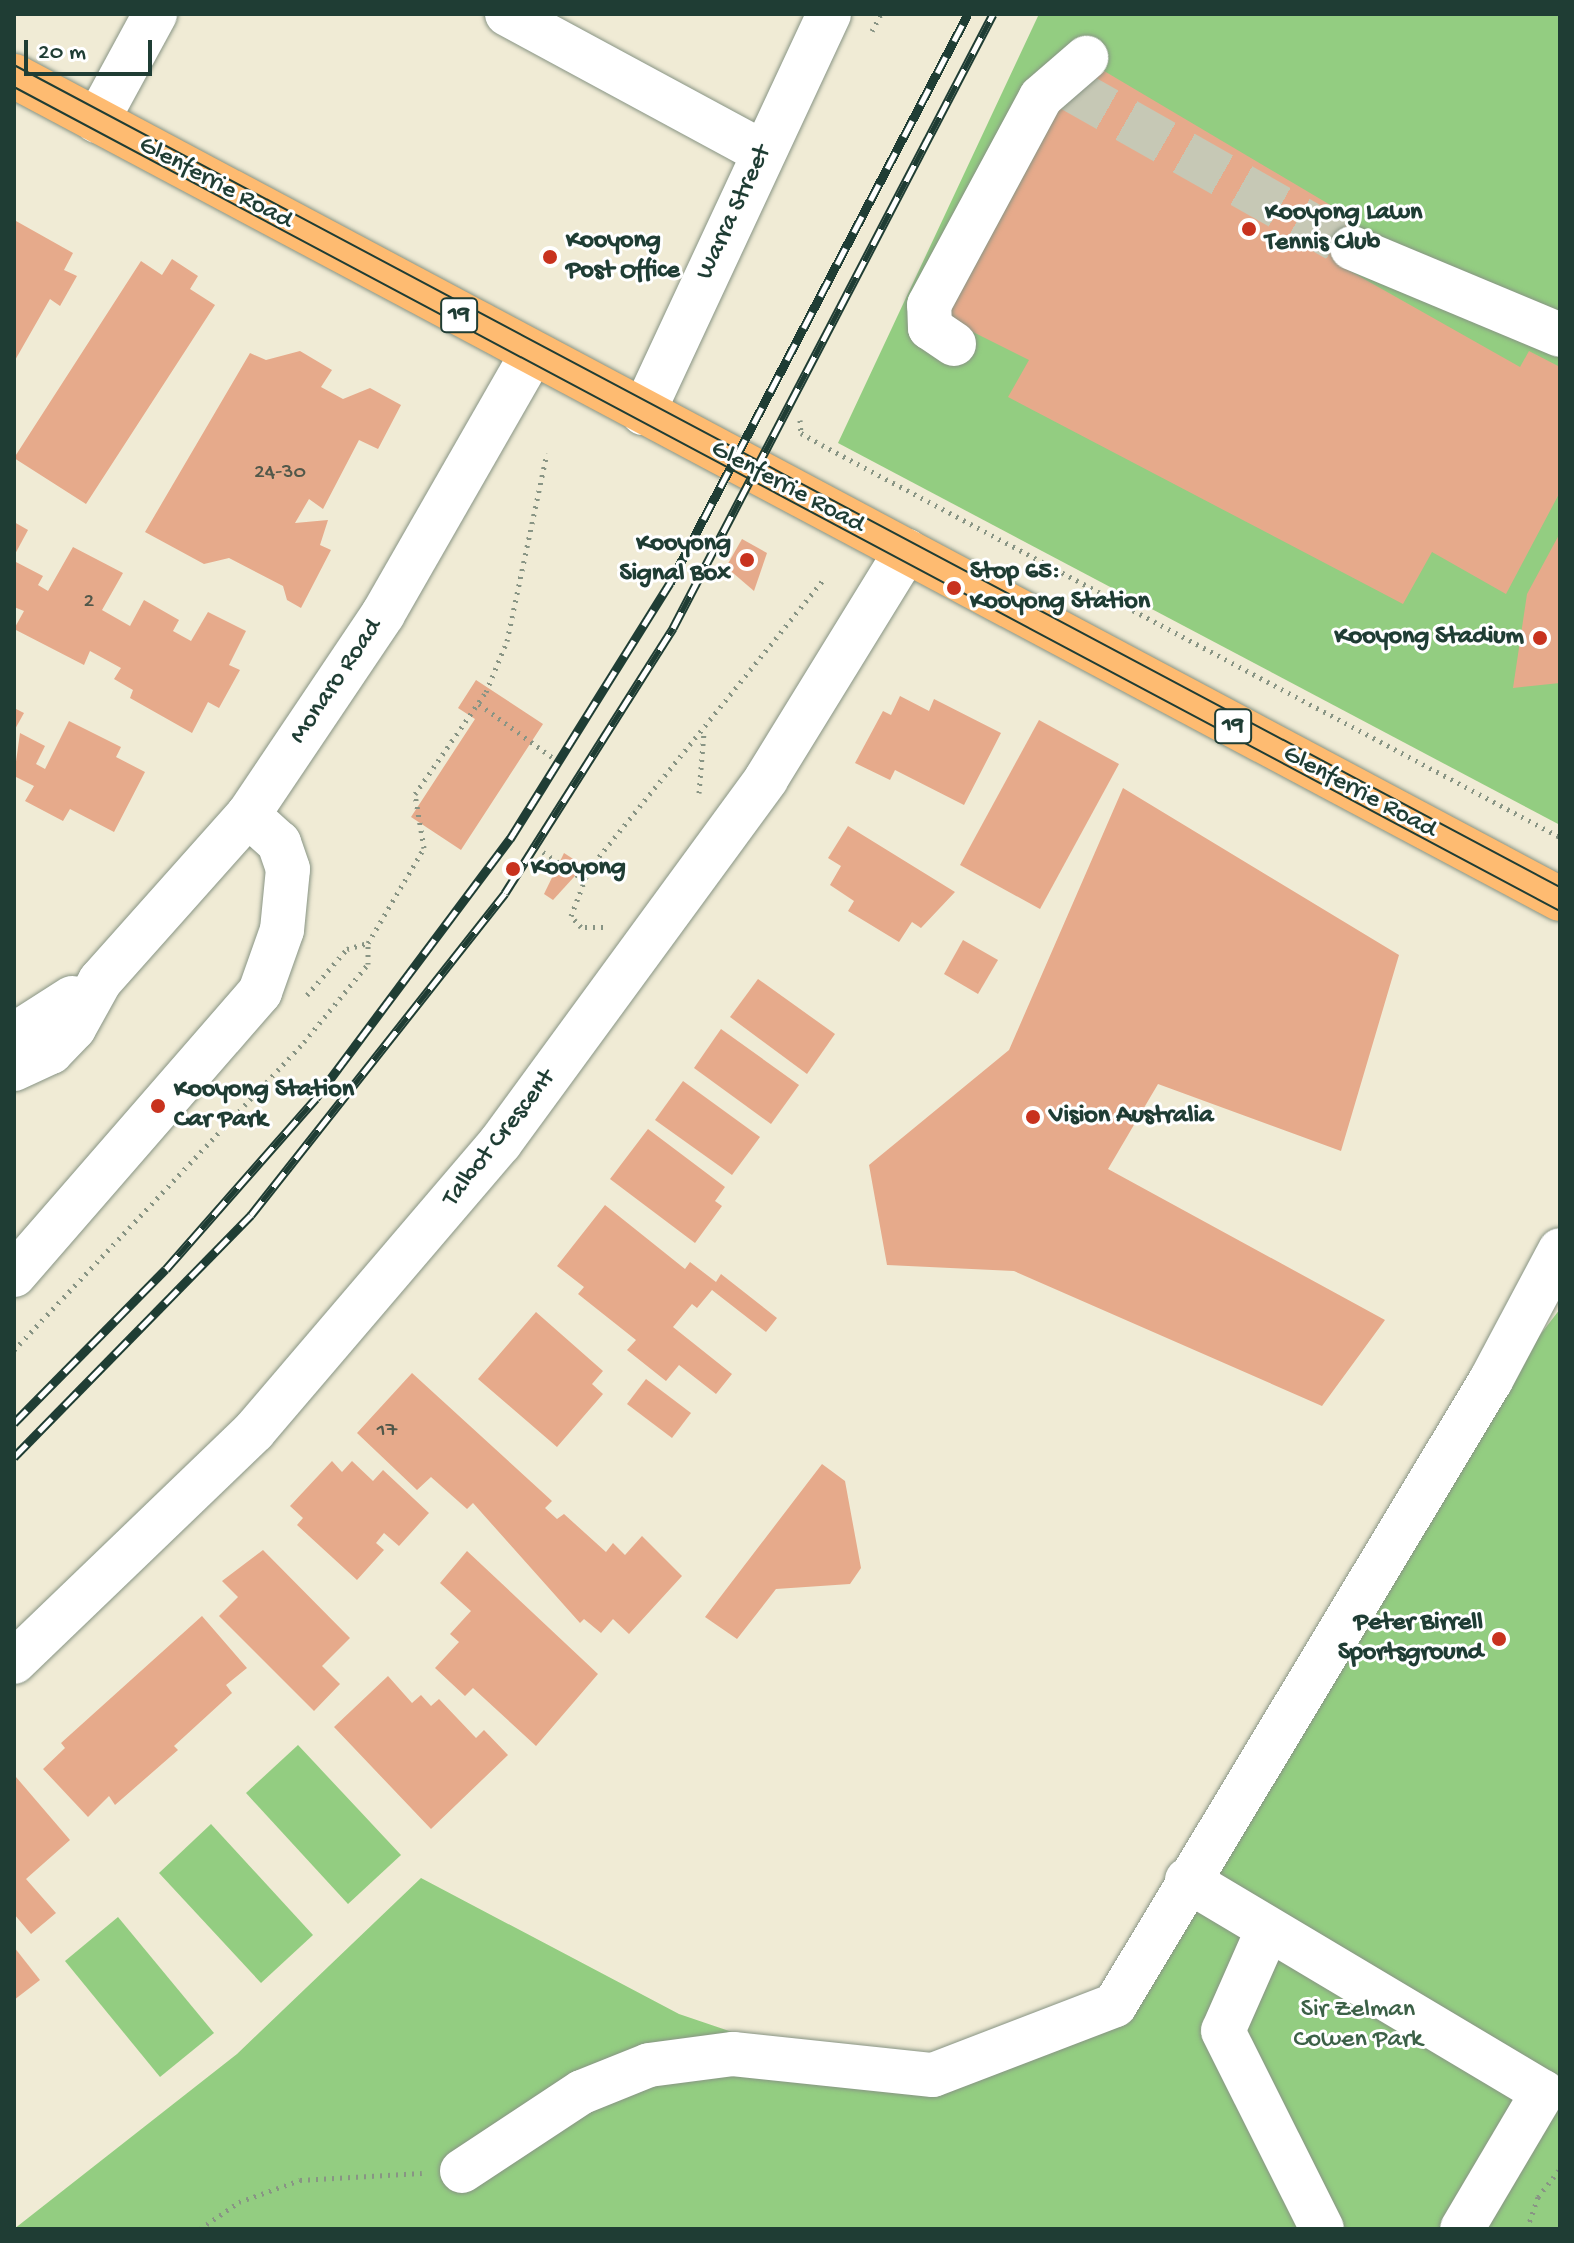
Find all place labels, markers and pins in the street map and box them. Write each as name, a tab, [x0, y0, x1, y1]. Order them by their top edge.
place label: Kooyong Lawn Tennis Club	[1265, 198, 1422, 260]
marker: Kooyong Lawn Tennis Club	[1240, 220, 1258, 238]
place label: Kooyong Post Office	[566, 226, 680, 288]
marker: Kooyong Post Office	[541, 248, 559, 266]
place label: Kooyong Signal Box	[619, 529, 731, 590]
marker: Kooyong Signal Box	[738, 551, 756, 569]
place label: Stop 65: Kooyong Station	[970, 557, 1150, 618]
marker: Stop 65: Kooyong Station	[945, 579, 963, 597]
place label: Kooyong Stadium	[1334, 622, 1524, 654]
marker: Kooyong Stadium	[1531, 629, 1549, 647]
place label: Kooyong	[531, 853, 626, 885]
marker: Kooyong	[502, 858, 524, 880]
place label: Kooyong Station Car Park	[174, 1075, 354, 1136]
marker: Kooyong Station Car Park	[149, 1097, 167, 1115]
place label: Vision Australia	[1049, 1101, 1213, 1133]
marker: Vision Australia	[1024, 1108, 1042, 1126]
place label: Peter Birrell Sportsground	[1338, 1608, 1483, 1670]
marker: Peter Birrell Sportsground	[1490, 1630, 1508, 1648]

